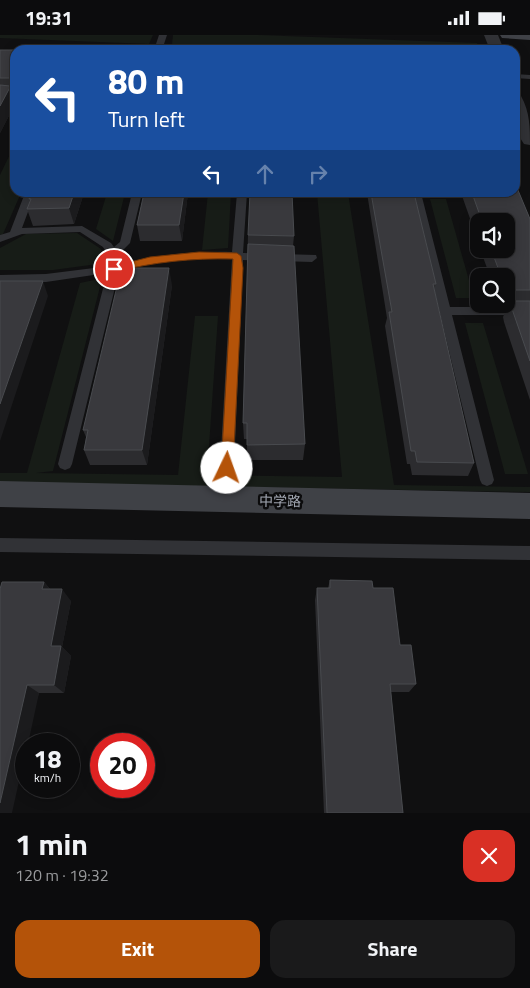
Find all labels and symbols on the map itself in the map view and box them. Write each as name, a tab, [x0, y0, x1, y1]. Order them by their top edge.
pin	[93, 248, 135, 290]
position arrow	[200, 441, 252, 493]
street label: 中学路	[259, 490, 301, 511]
speed limit sign: 20	[90, 733, 155, 798]

